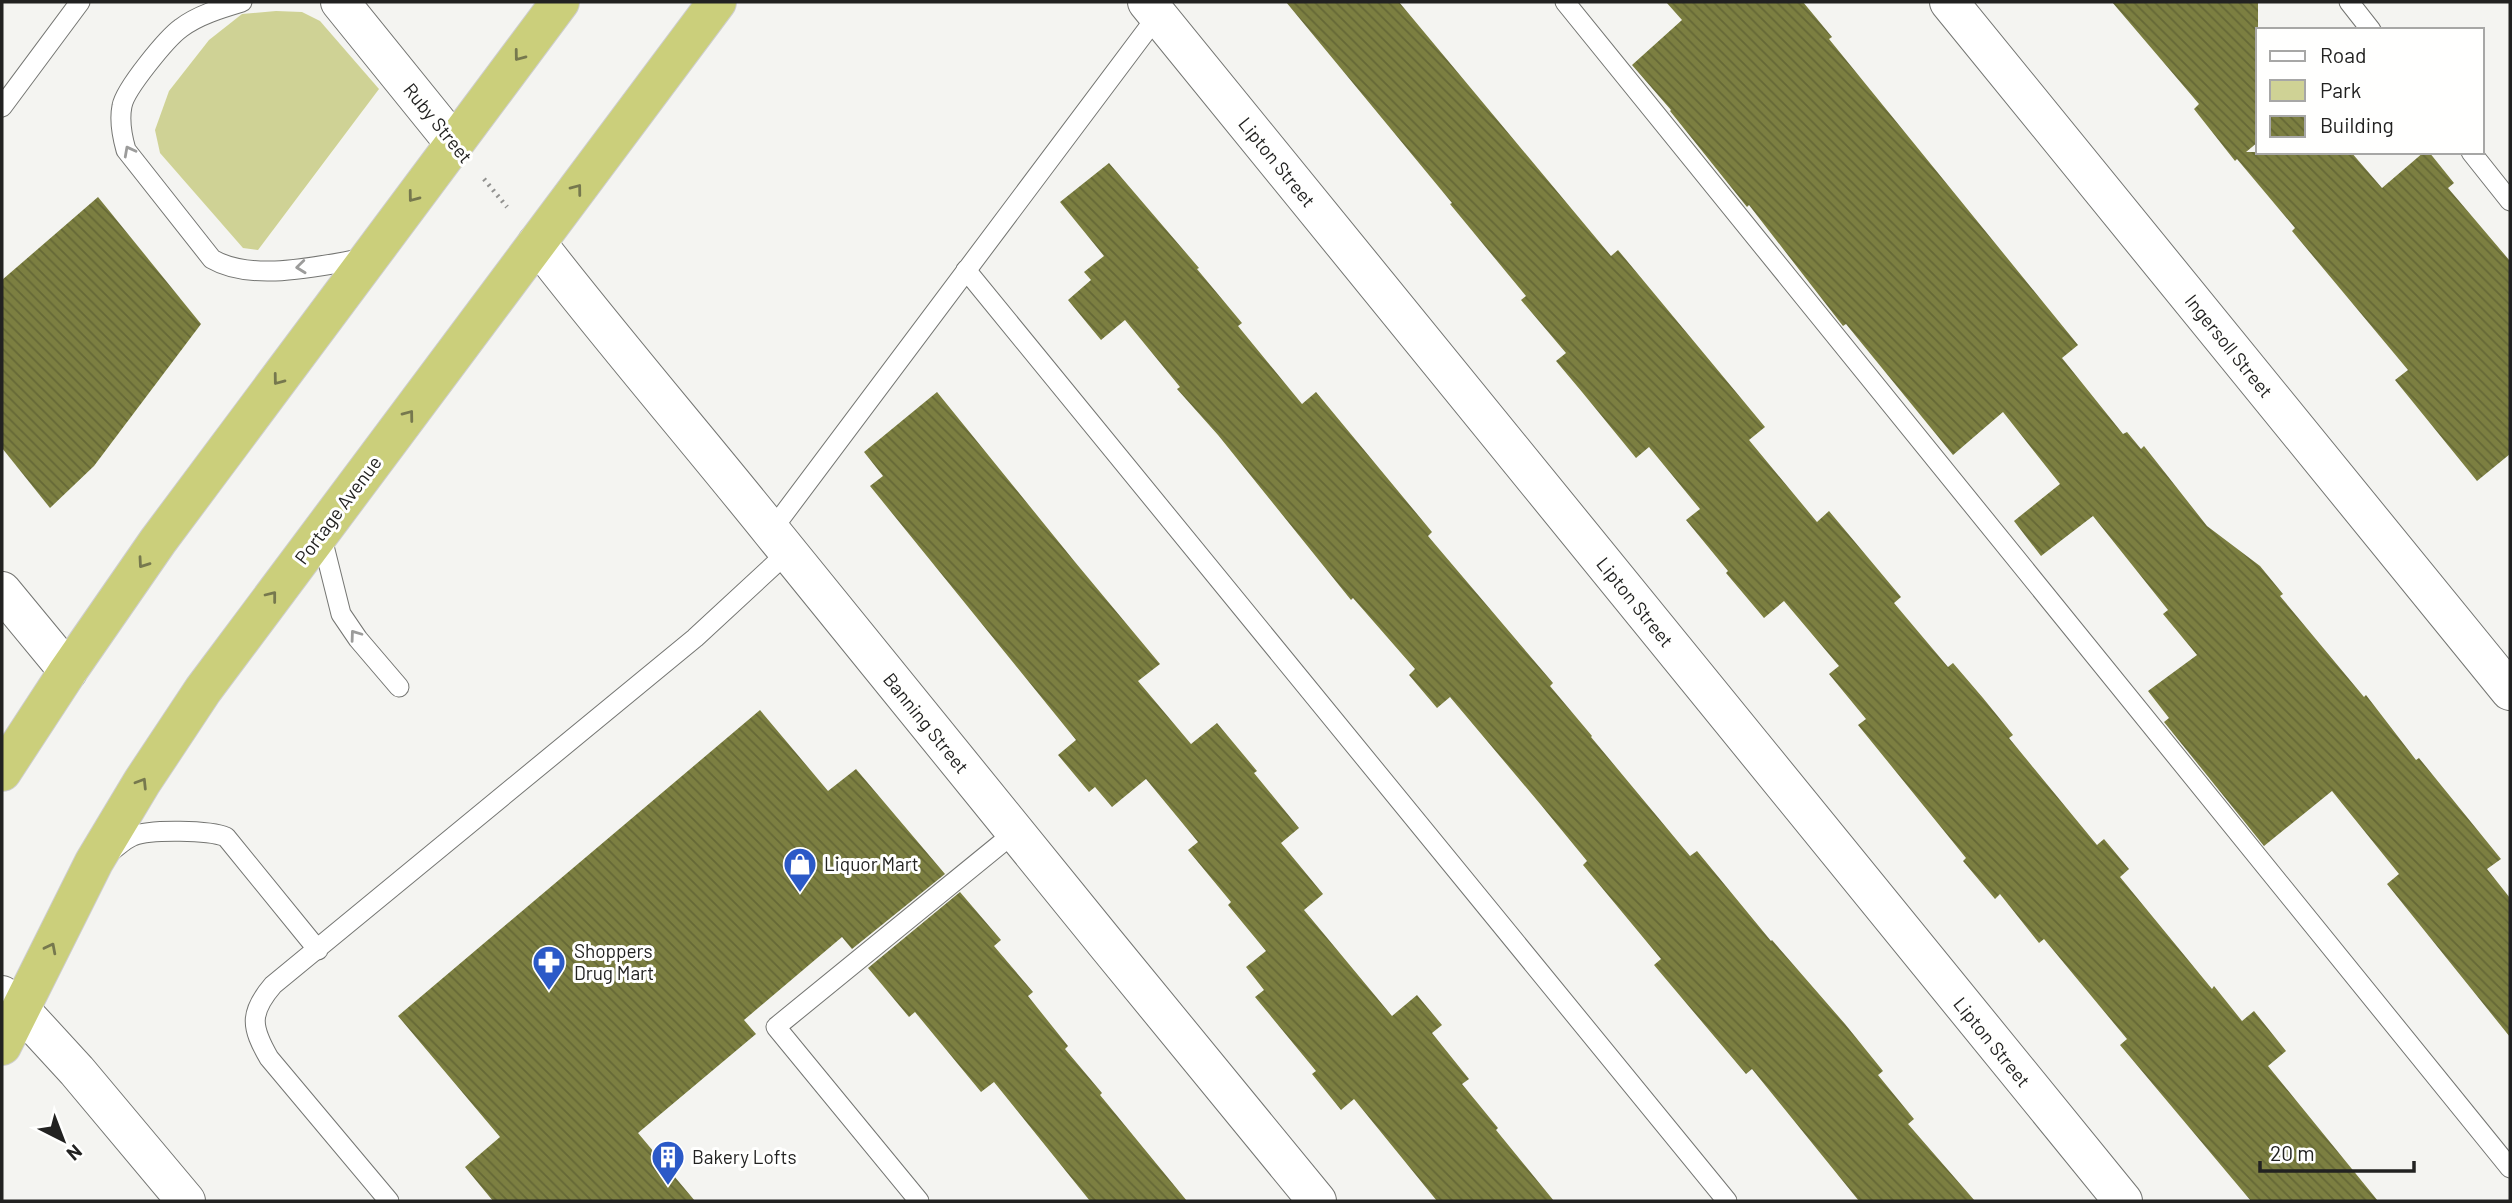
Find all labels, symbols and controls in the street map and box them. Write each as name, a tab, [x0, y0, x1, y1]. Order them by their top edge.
legend	[2256, 28, 2484, 154]
text: Road	[2320, 42, 2366, 67]
one-way arrow	[515, 48, 527, 61]
text: Park	[2320, 77, 2361, 102]
street label: Ruby Street	[399, 78, 478, 167]
street label: Lipton Street	[1234, 112, 1321, 211]
text: Building	[2320, 112, 2394, 137]
one-way arrow	[124, 146, 137, 158]
one-way arrow	[569, 184, 582, 196]
one-way arrow	[409, 189, 422, 202]
one-way arrow	[295, 260, 307, 275]
street label: Ingersoll Street	[2181, 289, 2278, 402]
one-way arrow	[273, 372, 286, 385]
one-way arrow	[401, 411, 414, 423]
street label: Portage Avenue	[289, 451, 386, 568]
street label: Lipton Street	[1592, 552, 1679, 651]
one-way arrow	[139, 555, 151, 568]
one-way arrow	[263, 592, 276, 604]
one-way arrow	[351, 630, 364, 642]
street label: Banning Street	[879, 668, 974, 778]
one-way arrow	[133, 778, 146, 791]
shop icon: Liquor Mart	[781, 845, 819, 894]
place label: Liquor Mart	[824, 852, 919, 875]
place label: Shoppers Drug Mart	[574, 939, 654, 984]
one-way arrow	[42, 943, 56, 955]
pharmacy icon: Shoppers Drug Mart	[530, 943, 568, 992]
street label: Lipton Street	[1949, 992, 2036, 1091]
north arrow	[28, 1105, 98, 1175]
scale bar	[2260, 1130, 2414, 1174]
building icon: Bakery Lofts	[649, 1138, 687, 1187]
text: N	[62, 1140, 87, 1166]
text: 20 m	[2270, 1140, 2315, 1165]
place label: Bakery Lofts	[692, 1145, 797, 1168]

